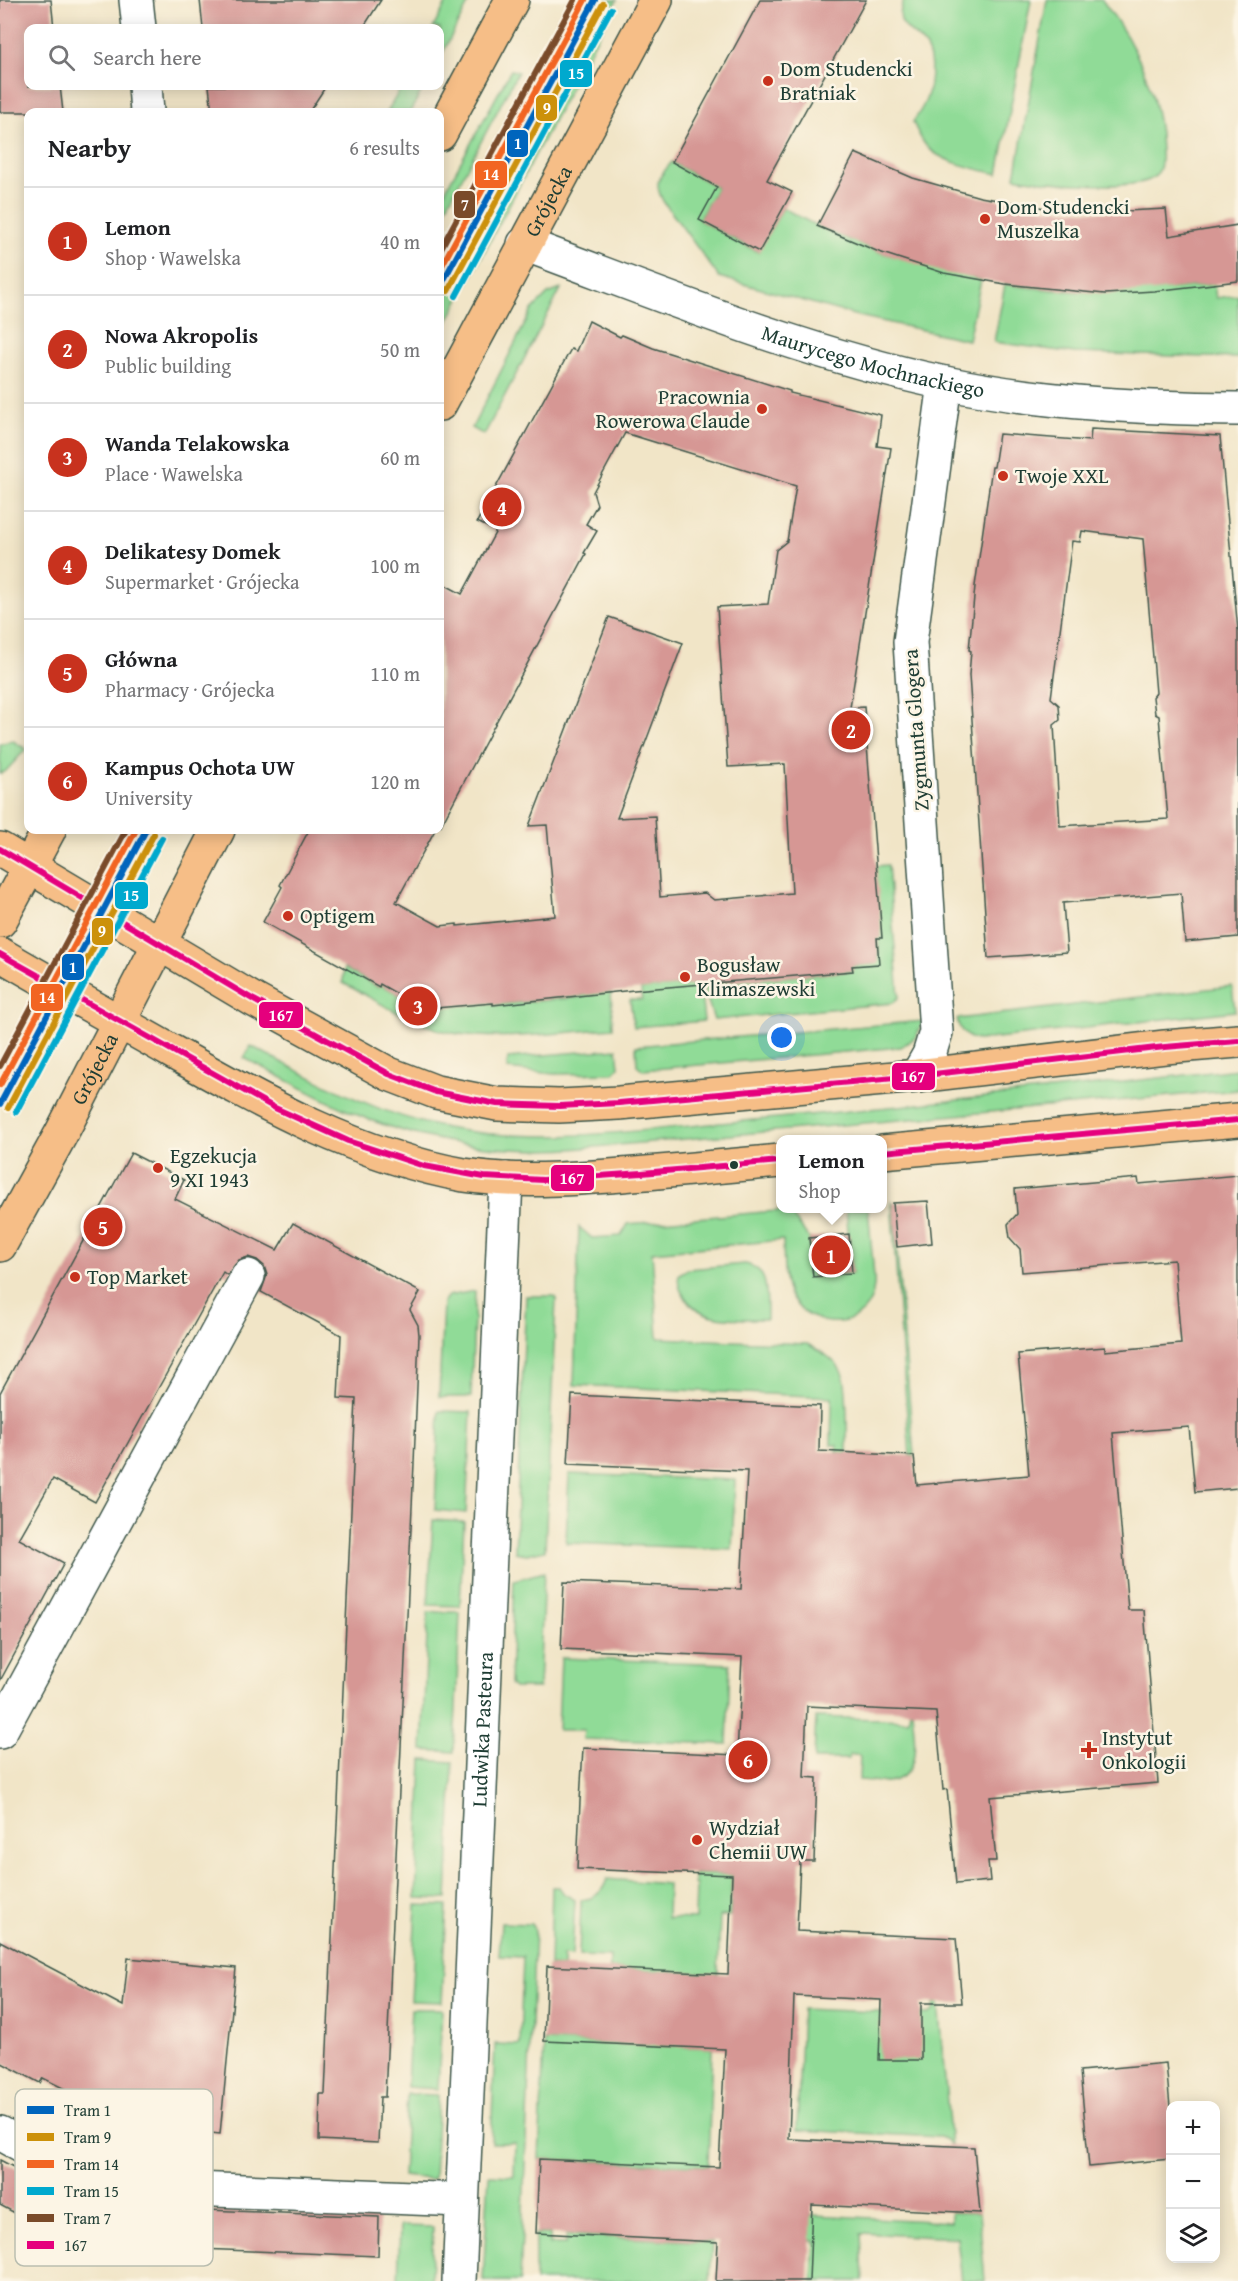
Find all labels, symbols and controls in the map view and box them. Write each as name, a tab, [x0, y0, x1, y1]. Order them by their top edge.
search box	[24, 24, 444, 90]
icon: search	[45, 41, 78, 74]
text: Search here	[93, 41, 202, 73]
place label: Dom Studencki Bratniak	[780, 53, 913, 108]
line badge: 15	[559, 59, 593, 88]
text: 15	[568, 61, 584, 85]
marker: Dom Studencki Bratniak	[761, 74, 775, 88]
line badge: 9	[535, 94, 558, 122]
text: 9	[543, 96, 551, 120]
text: Nearby	[48, 128, 131, 167]
line badge: 1	[506, 129, 529, 158]
text: 1	[514, 131, 522, 155]
text: 6 results	[349, 133, 420, 162]
line badge: 14	[474, 160, 508, 189]
street label: Grójecka	[516, 160, 580, 242]
text: 14	[483, 162, 499, 186]
line badge: 7	[453, 190, 476, 219]
place label: Dom Studencki Muszelka	[997, 191, 1130, 246]
text: 7	[461, 192, 469, 216]
text: Lemon	[105, 211, 171, 243]
marker: Dom Studencki Muszelka	[978, 212, 992, 226]
text: 1	[62, 227, 73, 256]
text: 40 m	[380, 227, 420, 256]
text: Shop · Wawelska	[105, 243, 241, 272]
street label: Maurycego Mochnackiego	[758, 317, 987, 405]
text: Nowa Akropolis	[105, 319, 258, 351]
text: 2	[62, 335, 73, 364]
text: 50 m	[380, 335, 420, 364]
text: Public building	[105, 351, 231, 380]
place label: Pracownia Rowerowa Claude	[596, 381, 750, 436]
marker: Pracownia Rowerowa Claude	[755, 402, 769, 416]
text: Wanda Telakowska	[105, 427, 289, 459]
text: 3	[62, 443, 73, 472]
text: 60 m	[380, 443, 420, 472]
text: Place · Wawelska	[105, 459, 243, 488]
place label: Twoje XXL	[1015, 460, 1108, 491]
marker: Twoje XXL	[996, 469, 1010, 483]
pin: 4	[482, 484, 522, 530]
text: Delikatesy Domek	[105, 535, 280, 567]
text: 4	[62, 551, 73, 580]
text: 100 m	[370, 551, 420, 580]
text: Supermarket · Grójecka	[105, 567, 300, 596]
text: Główna	[105, 643, 177, 675]
street label: Zygmunta Glogera	[894, 648, 937, 812]
text: 5	[62, 659, 73, 688]
text: 110 m	[370, 659, 420, 688]
text: Pharmacy · Grójecka	[105, 675, 275, 704]
pin: 2	[832, 708, 870, 752]
text: Kampus Ochota UW	[105, 751, 295, 783]
text: 6	[62, 767, 73, 796]
text: 120 m	[370, 767, 420, 796]
text: University	[105, 783, 193, 812]
line badge: 15	[114, 881, 149, 910]
text: 15	[123, 883, 139, 907]
place label: Optigem	[300, 900, 375, 931]
marker: Optigem	[281, 909, 295, 923]
line badge: 9	[91, 917, 114, 946]
text: 9	[98, 919, 106, 943]
place label: Bogusław Klimaszewski	[697, 949, 816, 1004]
line badge: 1	[61, 953, 85, 981]
text: 1	[69, 955, 77, 979]
marker: Bogusław Klimaszewski	[678, 970, 692, 984]
line badge: 14	[30, 983, 64, 1012]
pin: 3	[398, 984, 438, 1028]
text: 14	[39, 985, 55, 1009]
line badge: 167	[258, 1001, 304, 1029]
text: 167	[269, 1003, 293, 1027]
your location	[767, 1023, 796, 1052]
street label: Grójecka	[63, 1027, 126, 1110]
line badge: 167	[891, 1062, 936, 1091]
text: 167	[901, 1064, 925, 1088]
popup	[776, 1135, 887, 1213]
place label: Egzekucja 9 XI 1943	[170, 1140, 257, 1195]
text: Lemon	[799, 1144, 864, 1176]
unlabelled marker	[728, 1159, 740, 1171]
marker: Egzekucja 9 XI 1943	[151, 1161, 165, 1175]
line badge: 167	[550, 1164, 595, 1192]
text: 167	[560, 1166, 584, 1190]
text: Shop	[799, 1176, 841, 1205]
pin: 5	[84, 1204, 122, 1250]
pin: 1	[812, 1232, 850, 1278]
place label: Top Market	[87, 1261, 189, 1292]
marker: Top Market	[68, 1270, 82, 1284]
street label: Ludwika Pasteura	[463, 1651, 501, 1808]
place label: Instytut Onkologii	[1102, 1722, 1186, 1777]
pin: 6	[728, 1738, 768, 1782]
marker: Instytut Onkologii	[1080, 1741, 1098, 1759]
place label: Wydział Chemii UW	[709, 1812, 807, 1867]
marker: Wydział Chemii UW	[690, 1833, 704, 1847]
legend	[15, 2089, 213, 2266]
text: Tram 1	[64, 2098, 111, 2122]
map controls	[1166, 2101, 1220, 2263]
button: +	[1166, 2101, 1220, 2155]
text: Tram 9	[64, 2125, 112, 2149]
text: Tram 14	[64, 2152, 119, 2176]
button: −	[1166, 2155, 1220, 2209]
text: Tram 15	[64, 2179, 119, 2203]
text: Tram 7	[64, 2206, 112, 2230]
button: layers	[1166, 2209, 1220, 2263]
text: 167	[64, 2233, 87, 2257]

